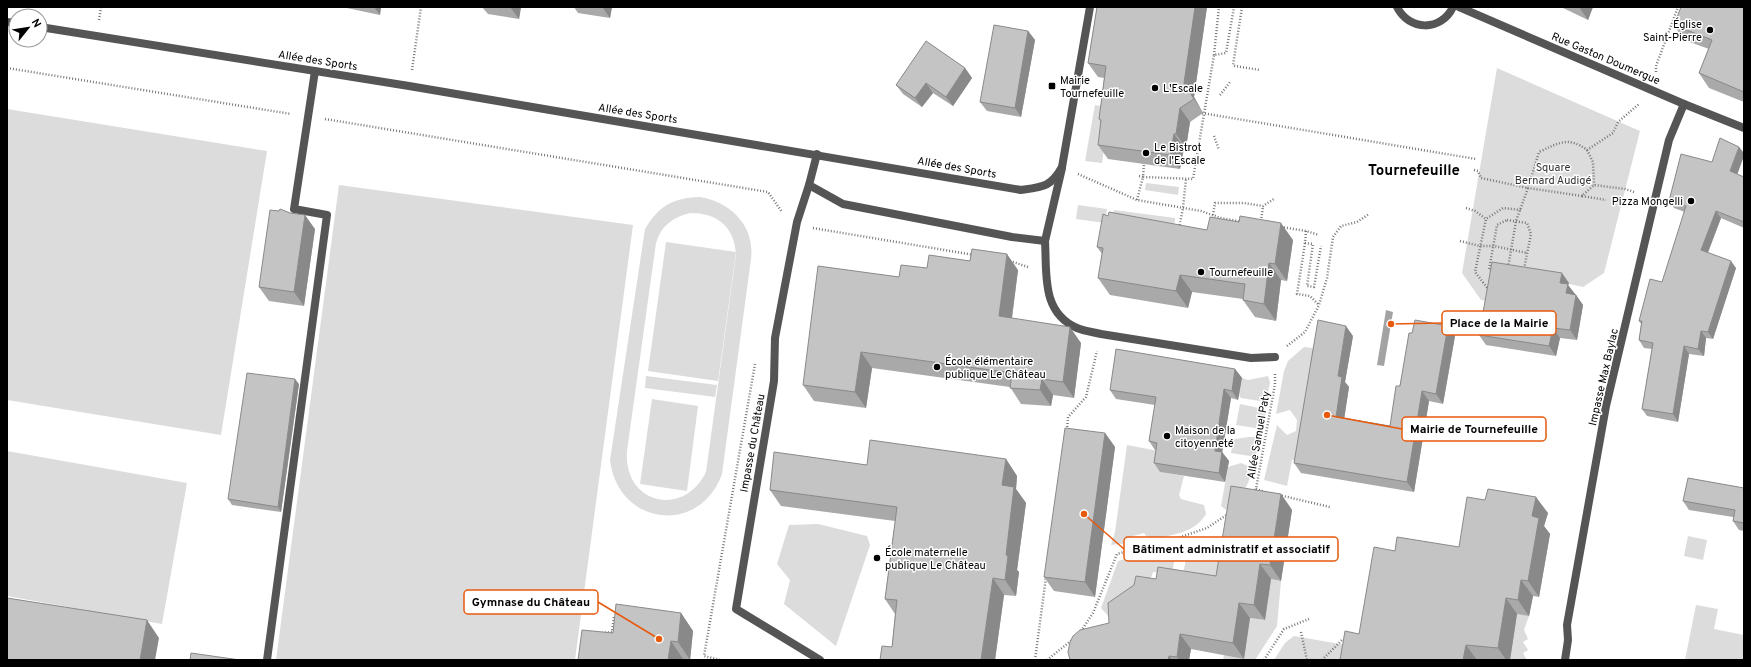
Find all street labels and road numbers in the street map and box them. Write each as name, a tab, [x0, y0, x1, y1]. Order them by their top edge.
street label: Rue Gaston Doumergue	[1549, 30, 1662, 88]
street label: Allée des Sports	[277, 48, 359, 74]
street label: Allée des Sports	[597, 101, 679, 127]
street label: Allée des Sports	[916, 154, 997, 182]
street label: Impasse Max Baylac	[1586, 327, 1622, 427]
street label: Allée Samuel Paty	[1244, 390, 1274, 480]
street label: Impasse du Château	[737, 393, 769, 493]

